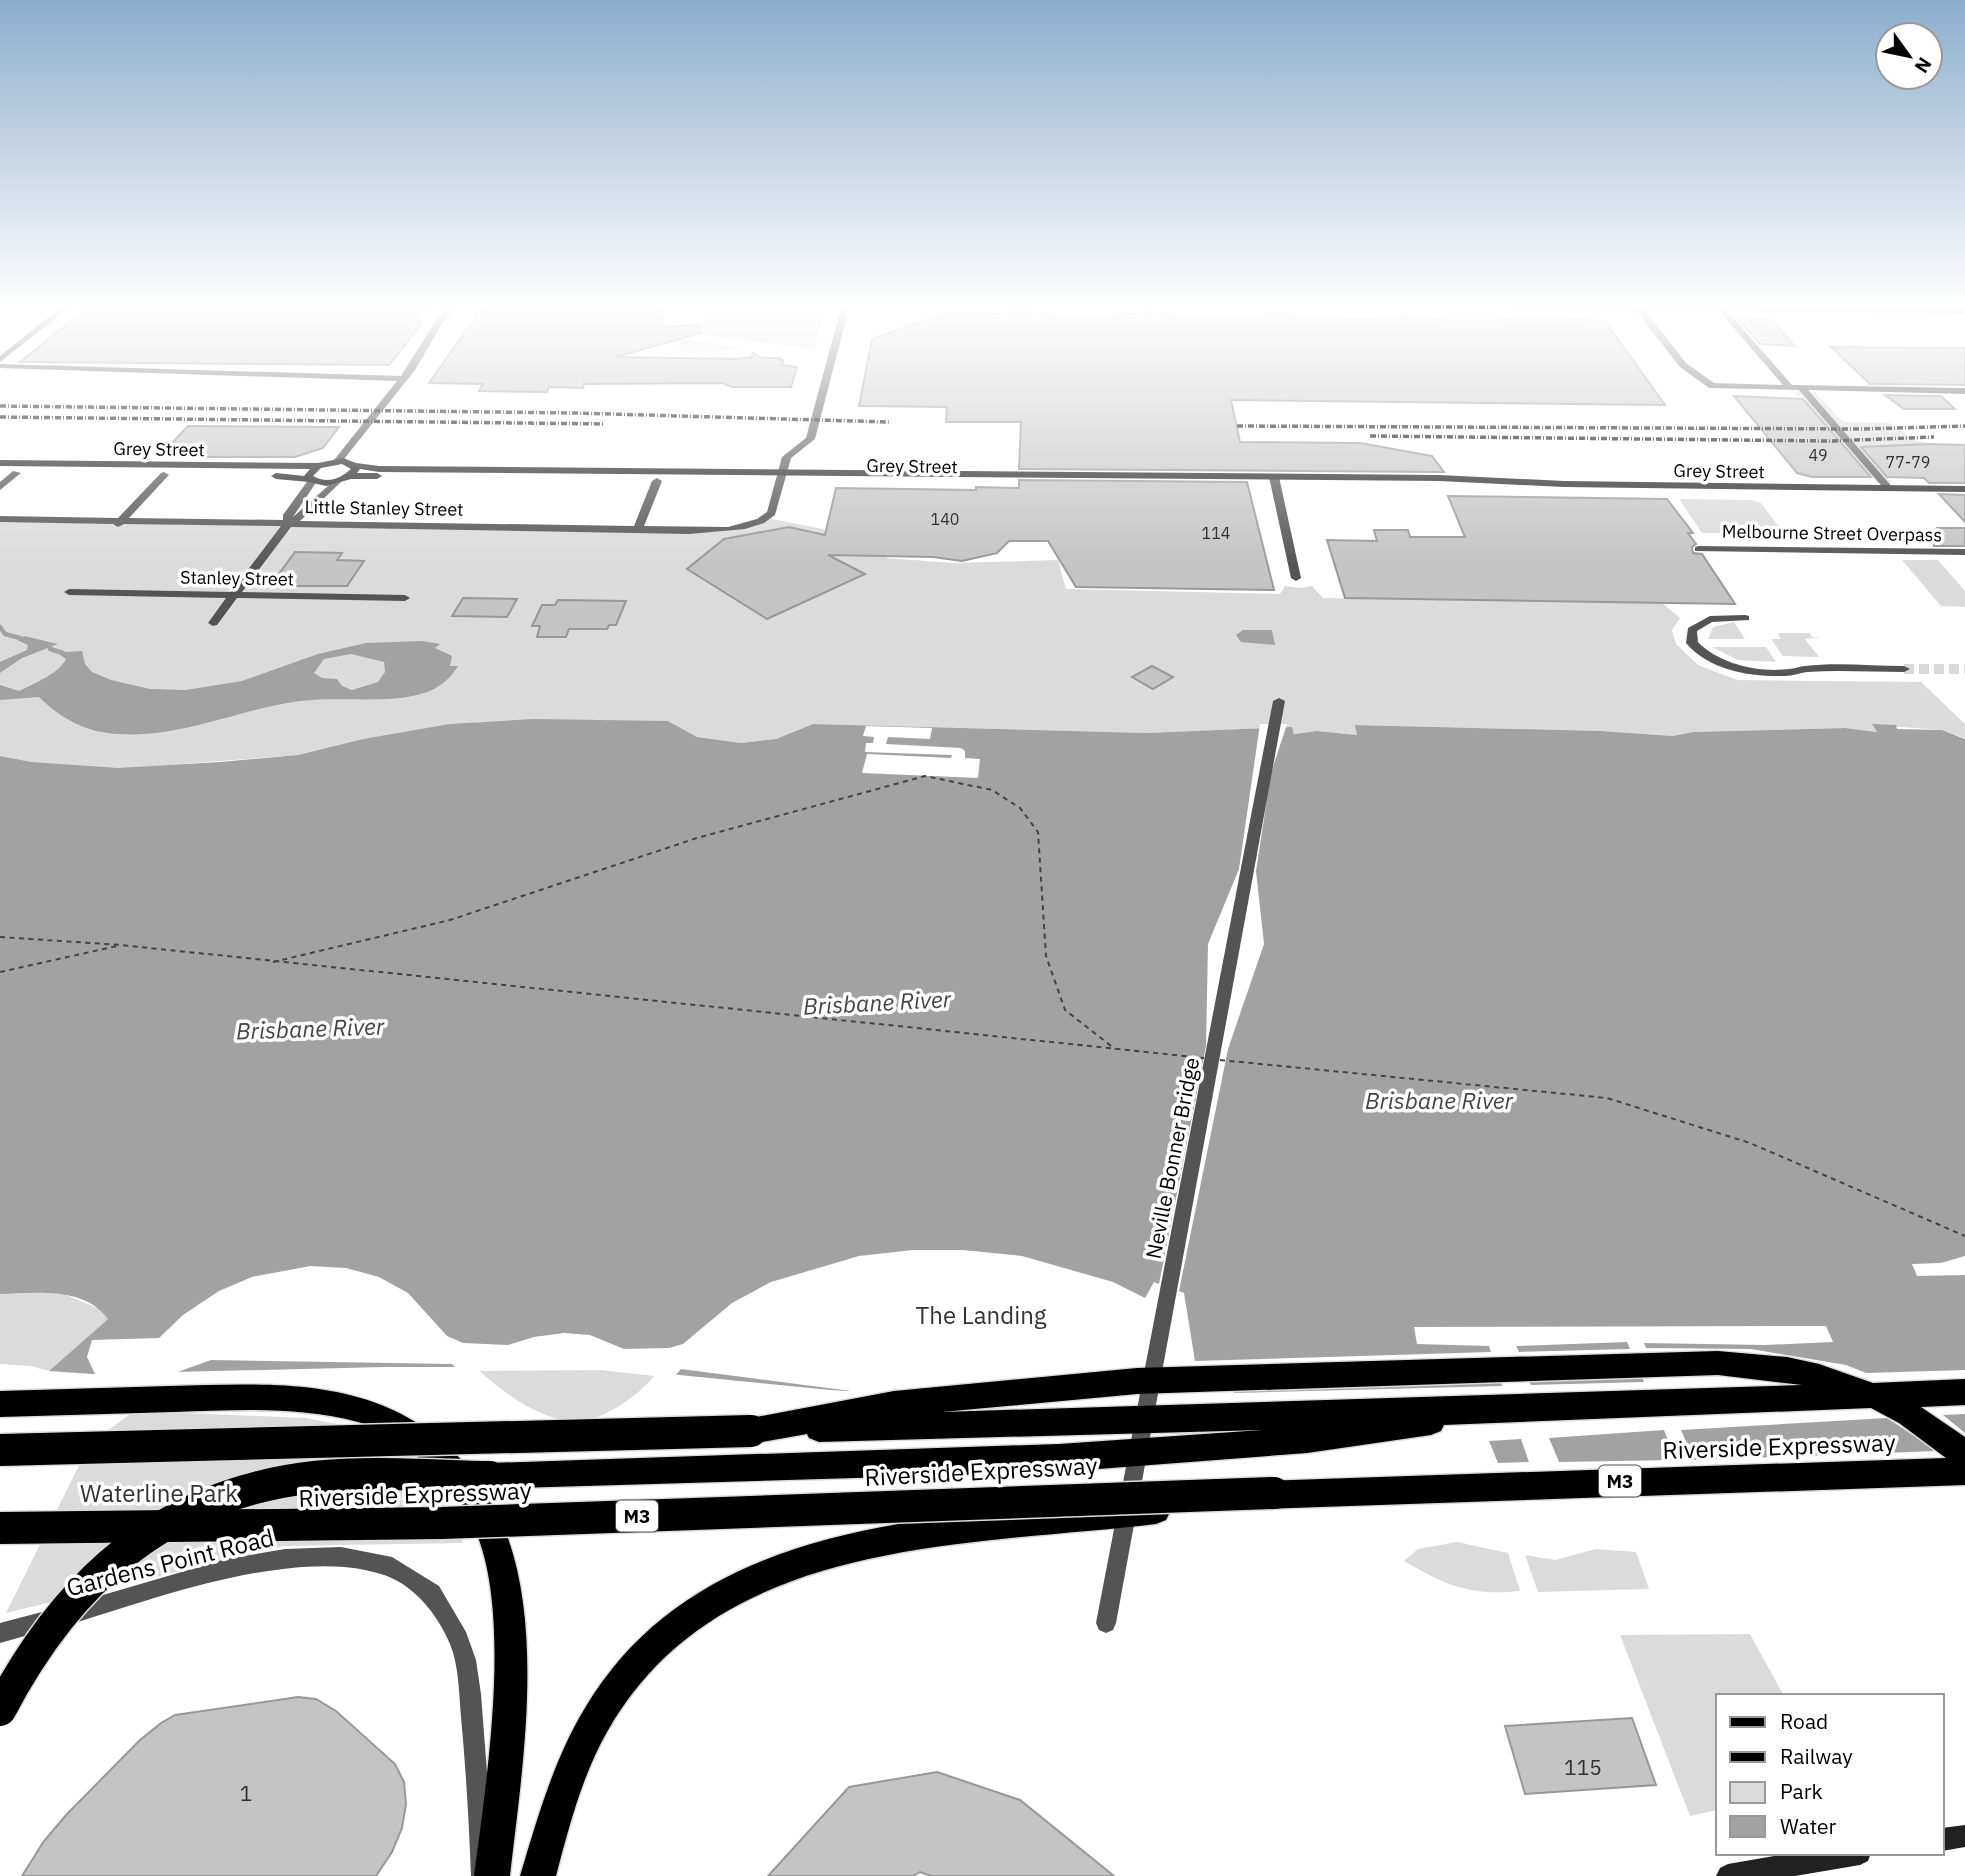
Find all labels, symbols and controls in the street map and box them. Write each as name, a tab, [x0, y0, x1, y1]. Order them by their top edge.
north arrow	[1874, 21, 1944, 91]
text: N	[1909, 53, 1937, 78]
street label: Grey Street	[113, 437, 205, 461]
house number: 49	[1808, 445, 1828, 465]
house number: 77-79	[1886, 452, 1930, 472]
street label: Grey Street	[866, 454, 958, 478]
street label: Grey Street	[1673, 459, 1765, 483]
street label: Little Stanley Street	[304, 495, 464, 521]
house number: 140	[931, 509, 959, 529]
street label: Melbourne Street Overpass	[1722, 520, 1942, 546]
house number: 114	[1202, 523, 1230, 543]
street label: Stanley Street	[180, 566, 294, 590]
water label: Brisbane River	[802, 983, 952, 1021]
water label: Brisbane River	[236, 1010, 385, 1046]
street label: Neville Bonner Bridge	[1139, 1055, 1205, 1261]
water label: Brisbane River	[1365, 1085, 1514, 1115]
park label: The Landing	[916, 1299, 1047, 1331]
street label: Riverside Expressway	[1662, 1426, 1896, 1466]
street label: Riverside Expressway	[864, 1449, 1098, 1493]
road number: M3	[1599, 1466, 1641, 1497]
street label: Riverside Expressway	[298, 1474, 532, 1514]
park label: Waterline Park	[80, 1477, 238, 1509]
road number: M3	[616, 1500, 658, 1532]
street label: Gardens Point Road	[63, 1521, 277, 1603]
legend	[1716, 1694, 1944, 1855]
text: Road	[1780, 1707, 1828, 1735]
text: Railway	[1780, 1742, 1853, 1770]
house number: 115	[1564, 1753, 1602, 1781]
text: Park	[1780, 1777, 1823, 1805]
house number: 1	[240, 1779, 252, 1807]
text: Water	[1780, 1812, 1837, 1840]

